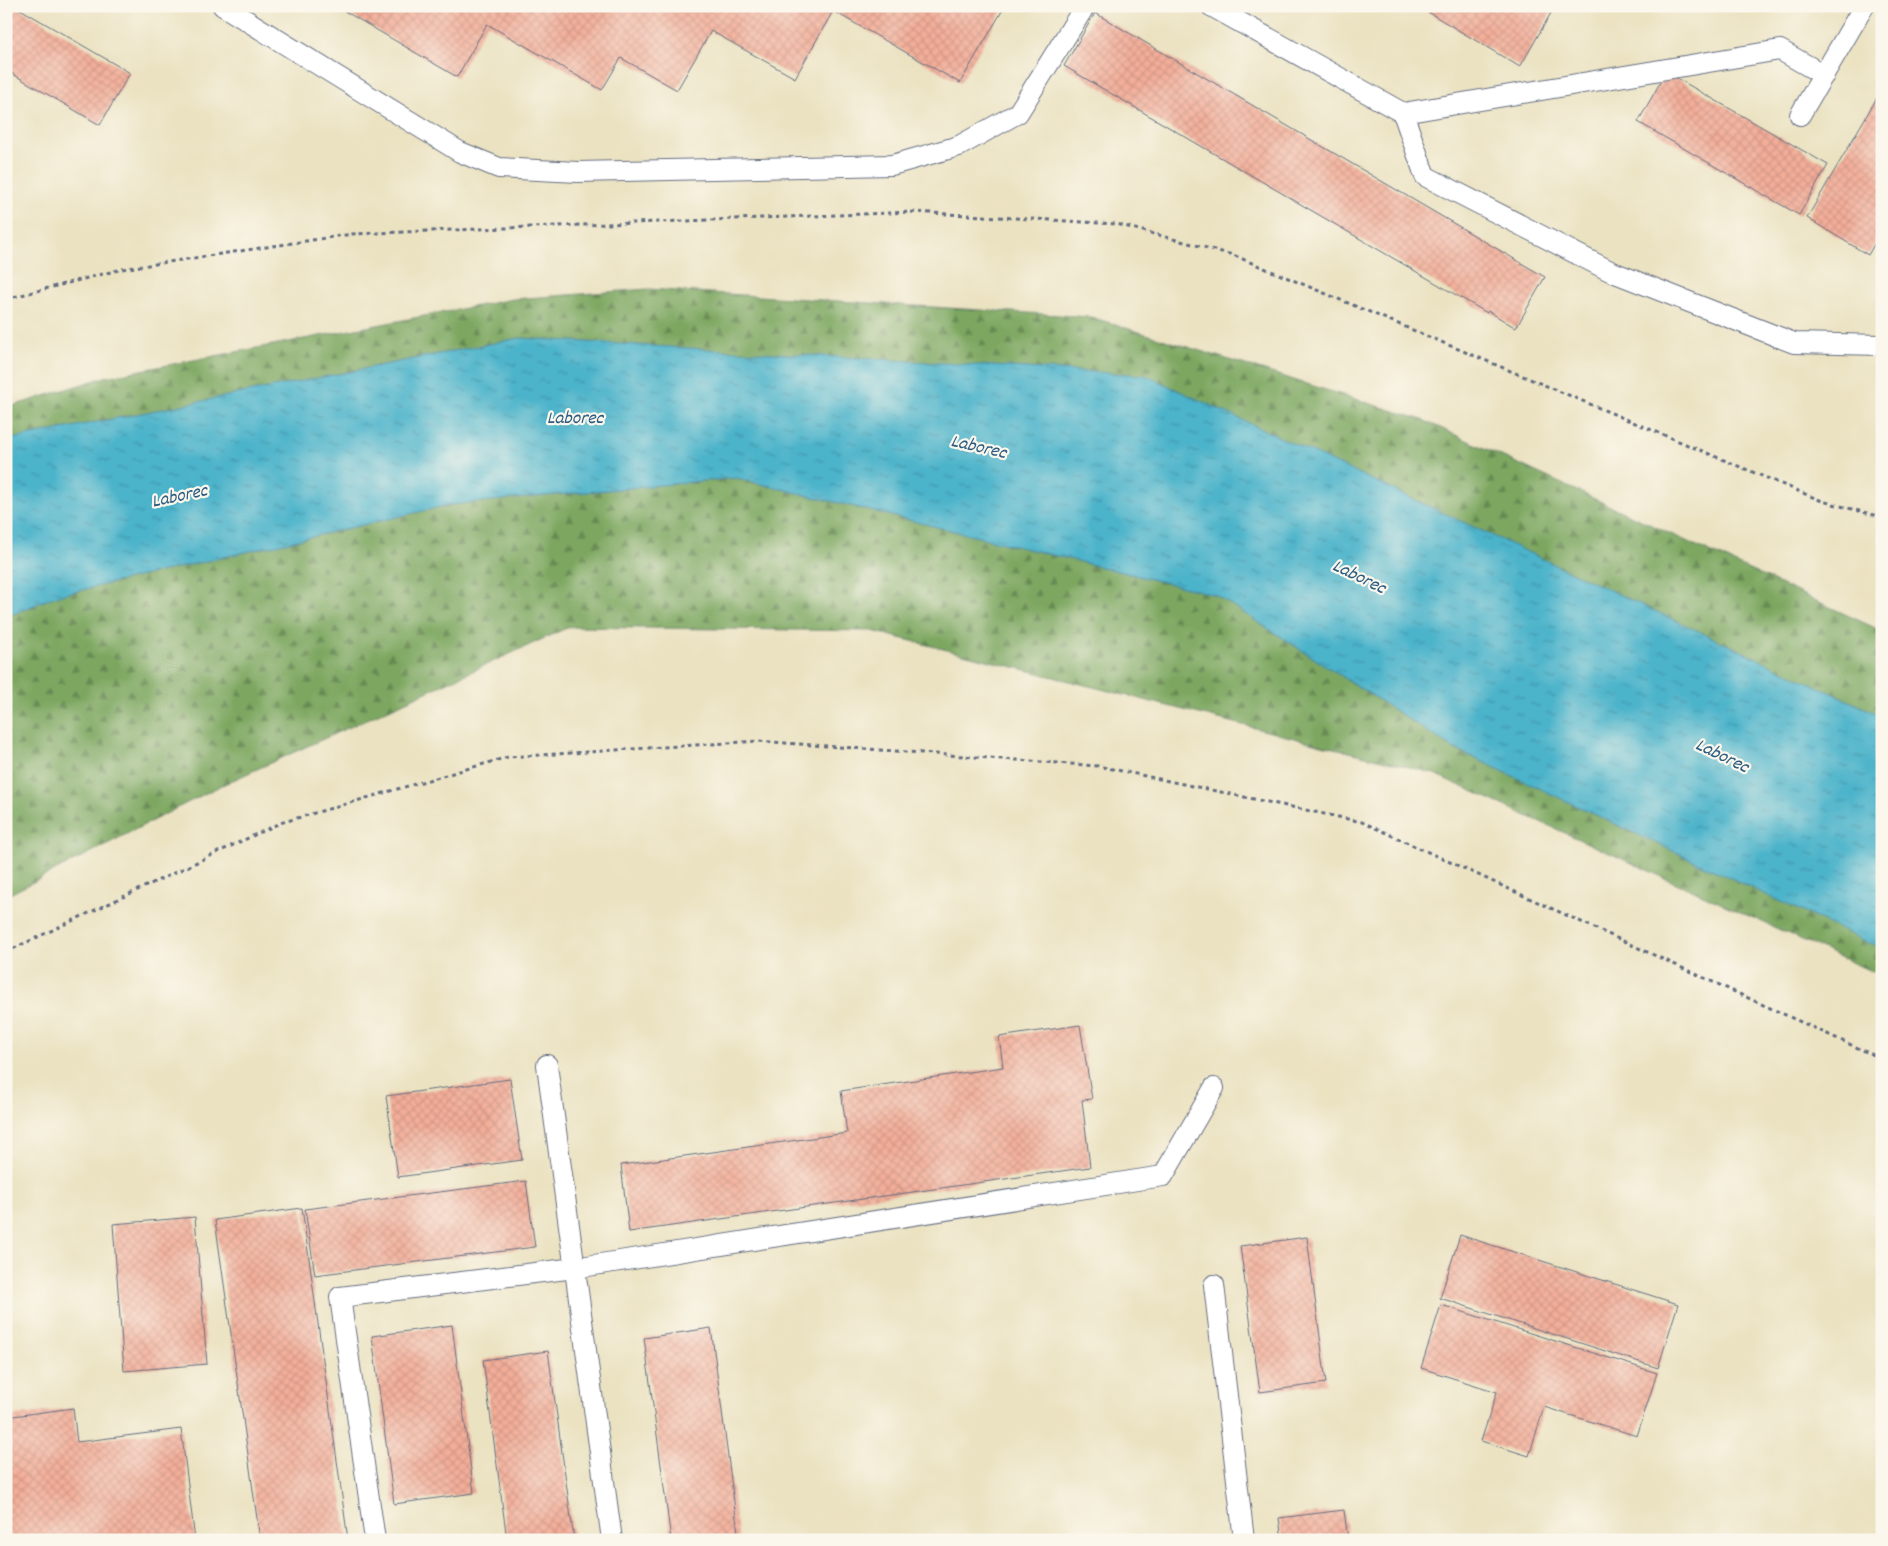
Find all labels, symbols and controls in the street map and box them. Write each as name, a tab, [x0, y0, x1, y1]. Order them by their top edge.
water label: Laborec	[547, 406, 605, 433]
water label: Laborec	[948, 429, 1010, 468]
water label: Laborec	[149, 478, 211, 516]
water label: Laborec	[1327, 554, 1391, 603]
water label: Laborec	[1690, 733, 1754, 782]

